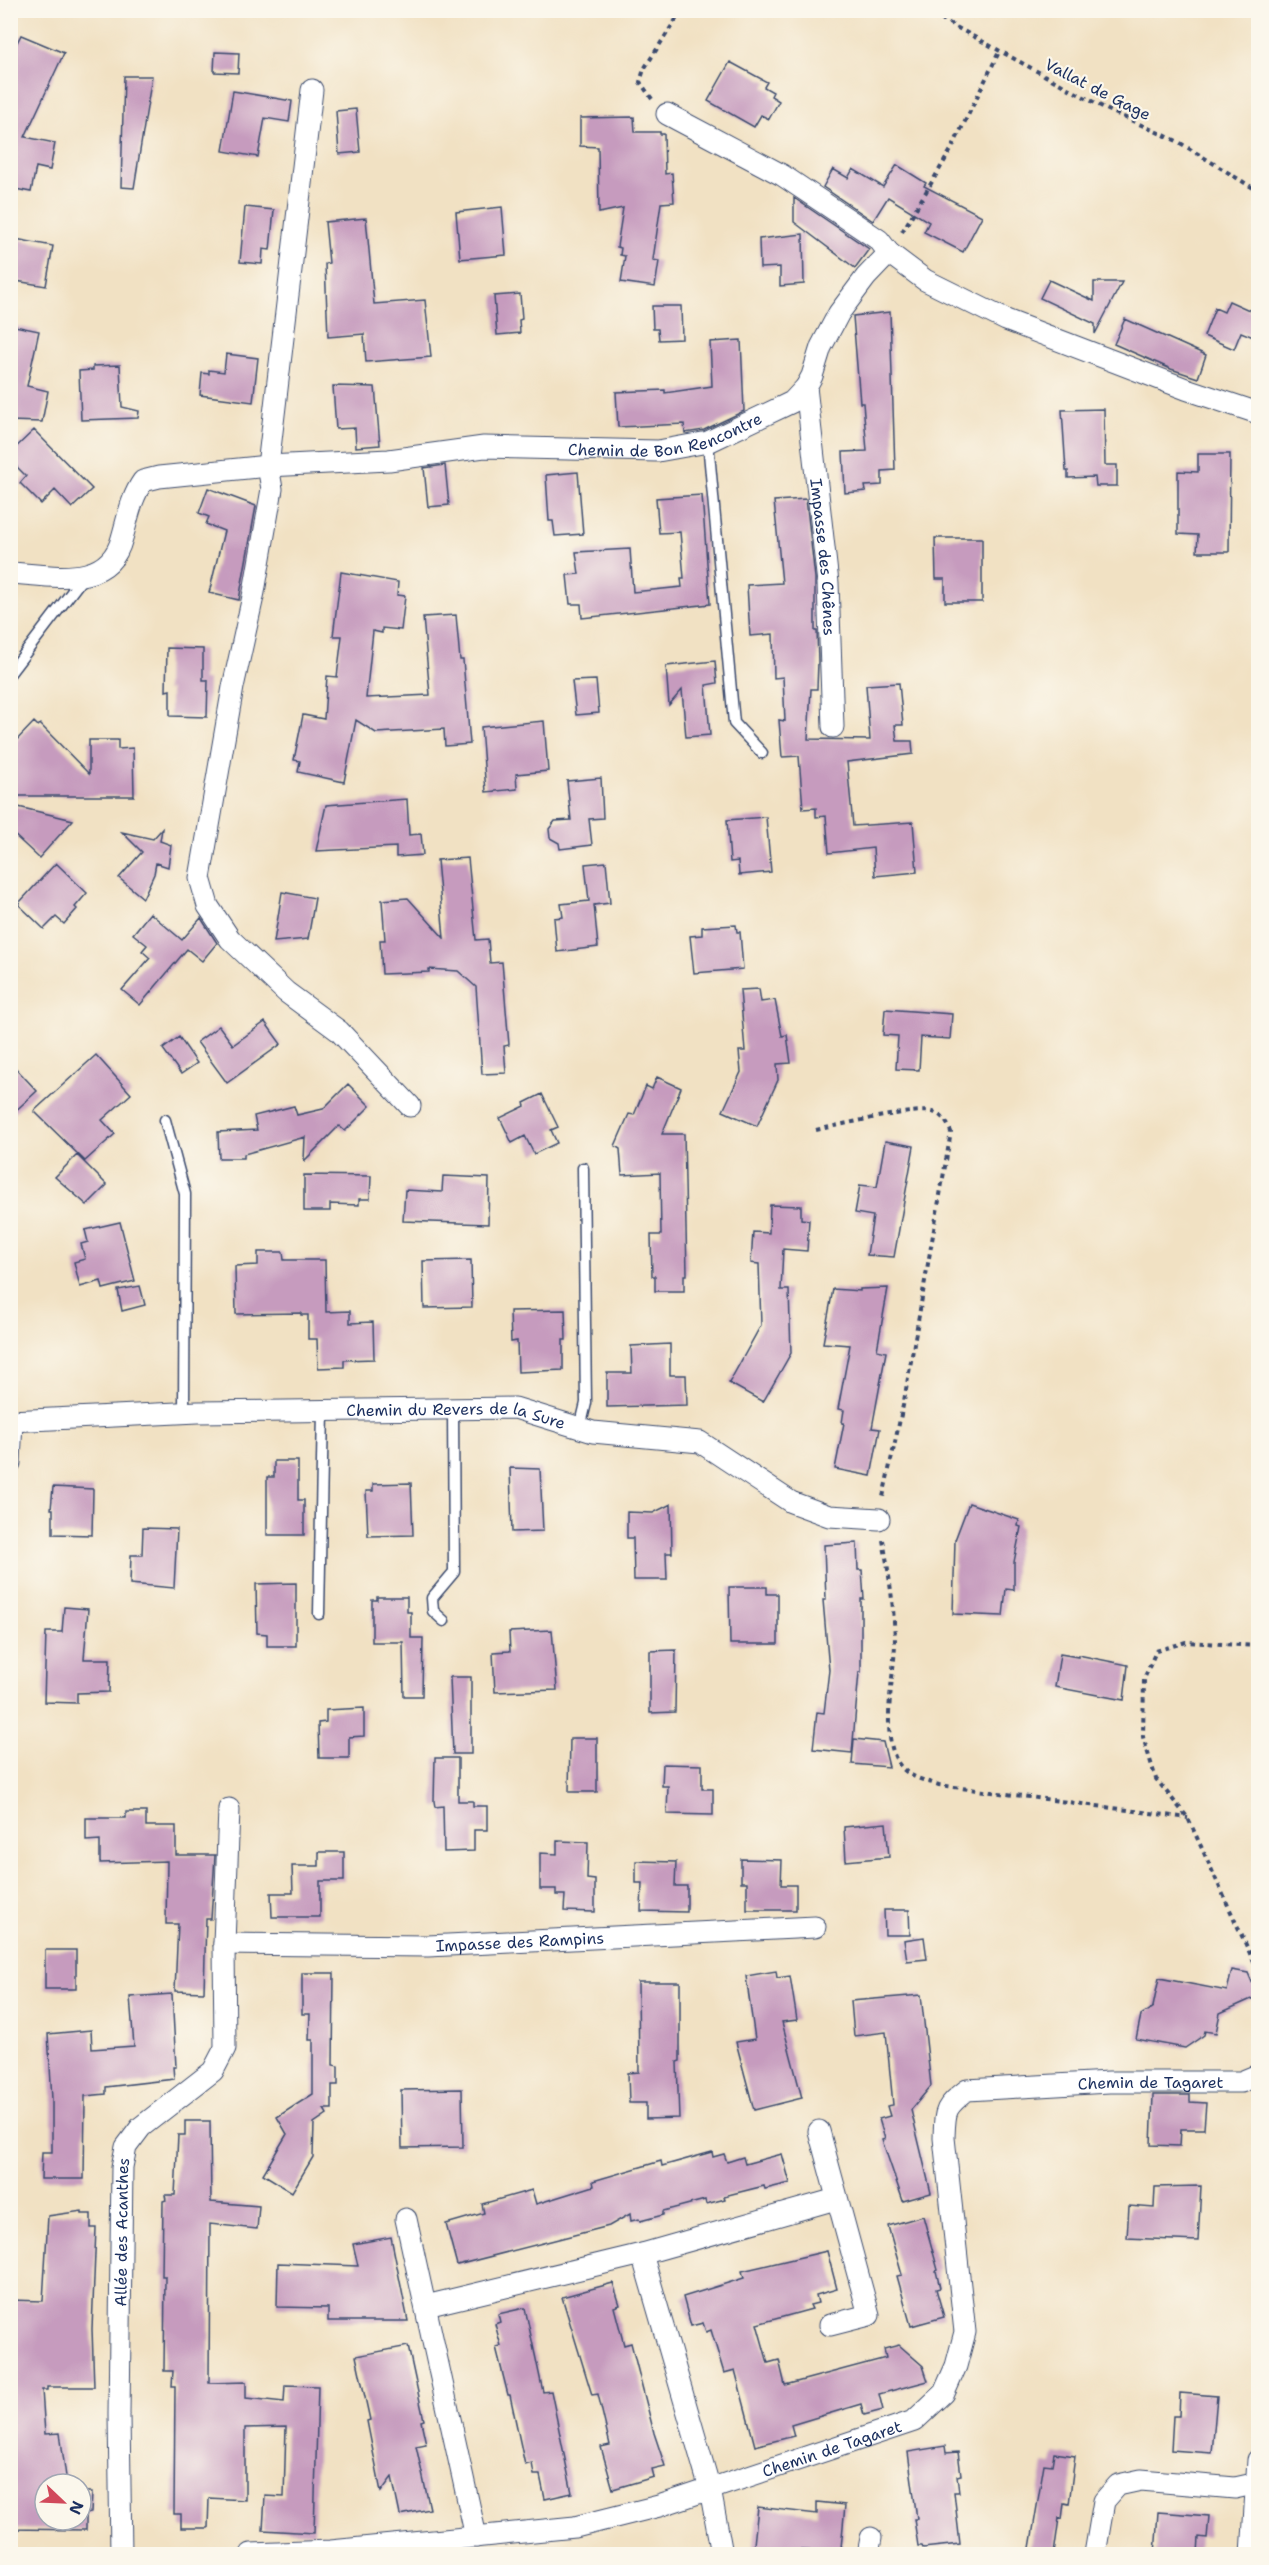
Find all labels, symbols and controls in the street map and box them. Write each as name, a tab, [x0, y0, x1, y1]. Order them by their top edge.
street label: Vallat de Gage	[1041, 54, 1154, 125]
street label: Chemin de Bon Rencontre	[568, 408, 765, 463]
street label: Impasse des Chênes	[805, 477, 840, 636]
street label: Chemin du Revers de la Sure	[346, 1398, 568, 1434]
street label: Impasse des Rampins	[435, 1927, 605, 1957]
street label: Chemin de Tagaret	[1077, 2072, 1224, 2095]
street label: Allée des Acanthes	[110, 2156, 135, 2307]
street label: Chemin de Tagaret	[759, 2416, 905, 2482]
north arrow	[33, 2472, 93, 2532]
text: N	[64, 2498, 88, 2518]

